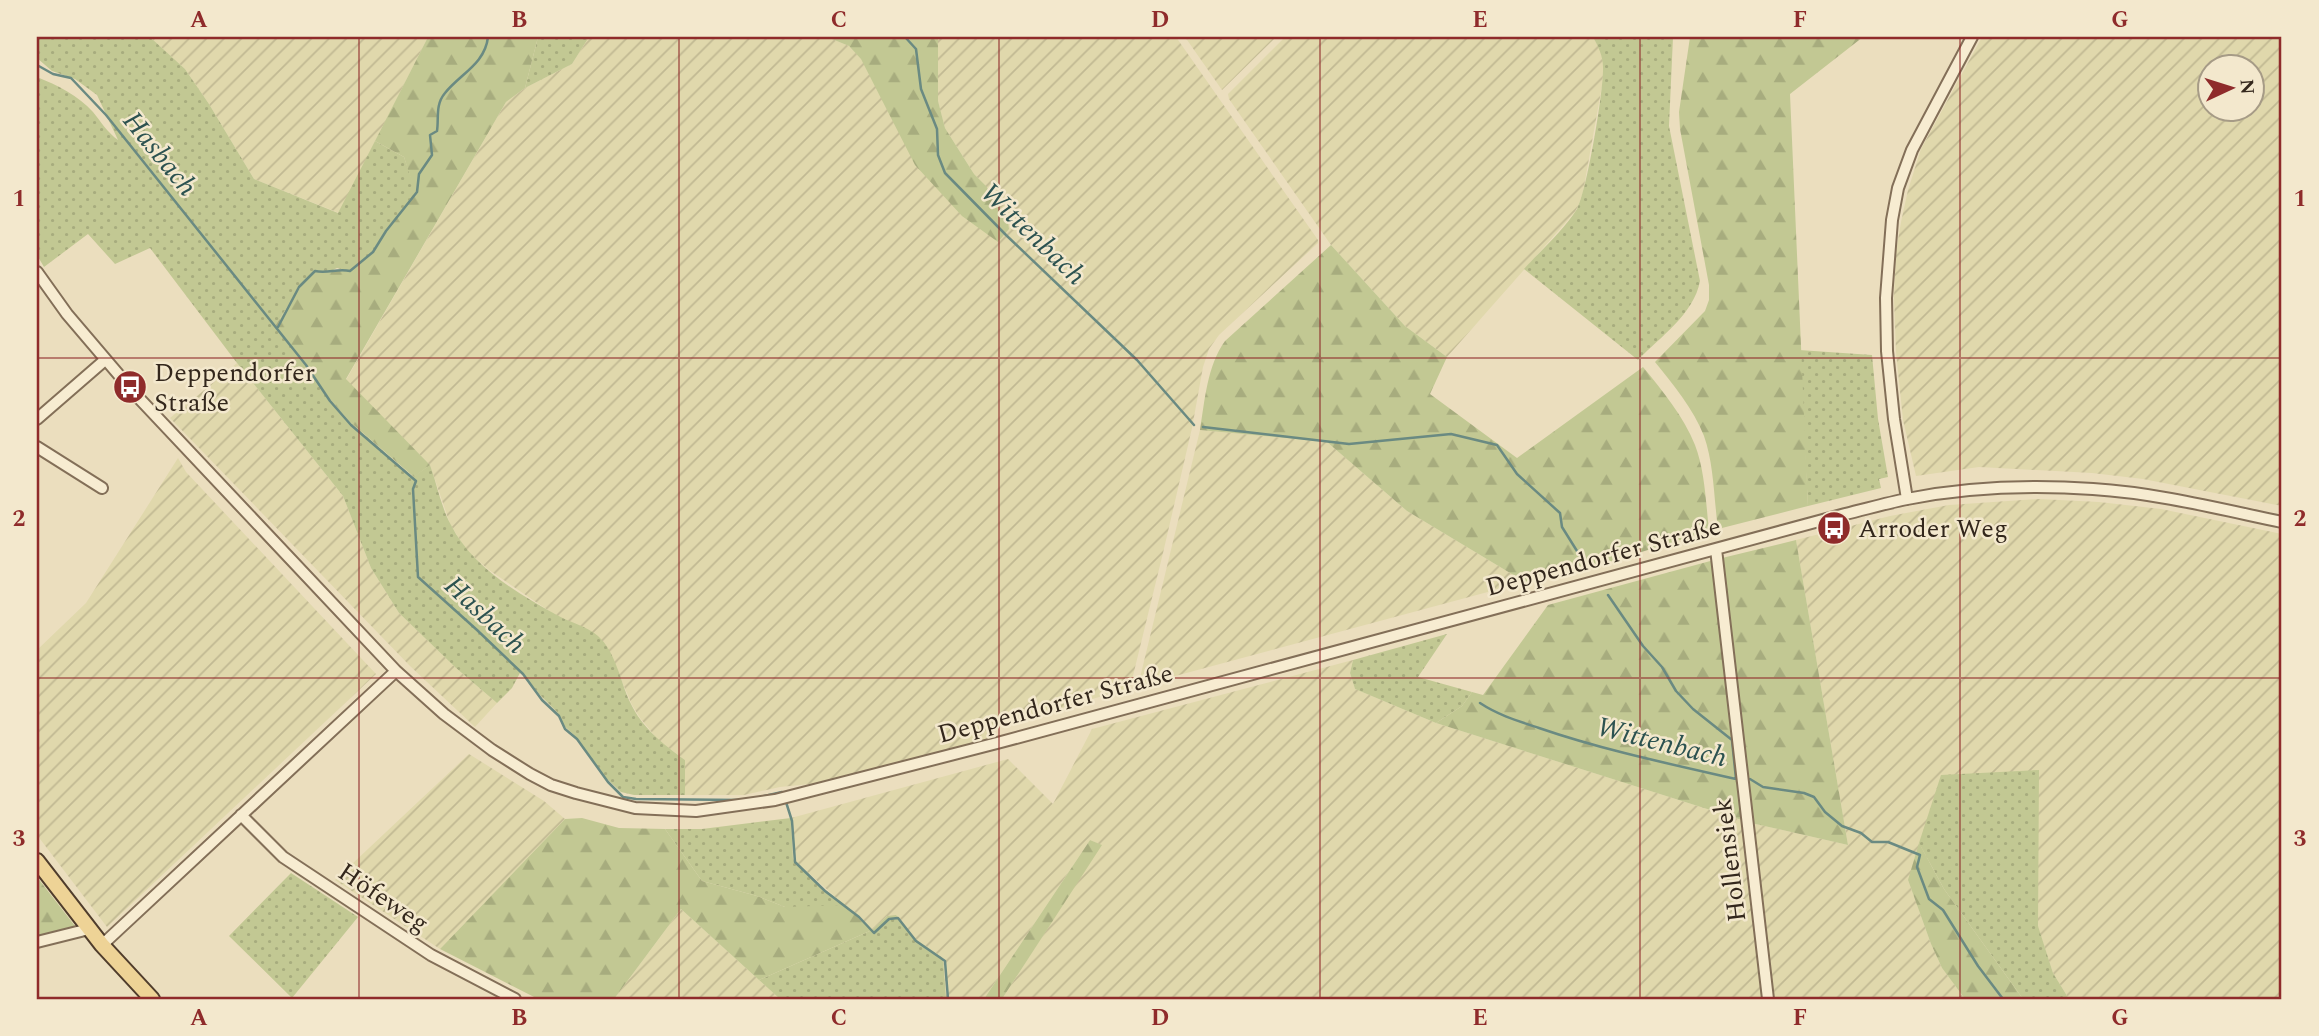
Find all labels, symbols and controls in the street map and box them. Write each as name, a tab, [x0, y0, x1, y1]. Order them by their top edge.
text: A	[190, 3, 208, 38]
text: B	[511, 3, 527, 38]
text: C	[831, 3, 847, 38]
text: D	[1151, 3, 1169, 38]
text: E	[1472, 3, 1488, 38]
text: F	[1793, 3, 1807, 38]
text: G	[2111, 3, 2129, 38]
north arrow	[2196, 52, 2266, 122]
text: N	[2231, 78, 2261, 96]
water label: Hasbach	[112, 102, 208, 206]
water label: Wittenbach	[970, 172, 1096, 296]
text: 1	[13, 182, 25, 217]
text: 1	[2294, 182, 2306, 217]
place label: Deppendorfer Straße	[154, 353, 315, 423]
bus stop icon: Deppendorfer Straße	[111, 368, 149, 406]
text: 2	[13, 502, 26, 537]
text: 2	[2294, 502, 2307, 537]
street label: Deppendorfer Straße	[1481, 506, 1726, 608]
bus stop icon: Arroder Weg	[1815, 509, 1853, 547]
place label: Arroder Weg	[1858, 509, 2008, 549]
water label: Hasbach	[434, 566, 536, 665]
street label: Deppendorfer Straße	[933, 653, 1178, 755]
water label: Wittenbach	[1592, 705, 1731, 779]
street label: Hollensiek	[1703, 796, 1757, 924]
text: 3	[13, 822, 26, 857]
text: 3	[2294, 822, 2307, 857]
street label: Höfeweg	[330, 852, 437, 943]
text: A	[190, 1001, 208, 1036]
text: B	[511, 1001, 527, 1036]
text: C	[831, 1001, 847, 1036]
text: D	[1151, 1001, 1169, 1036]
text: E	[1472, 1001, 1488, 1036]
text: F	[1793, 1001, 1807, 1036]
text: G	[2111, 1001, 2129, 1036]

